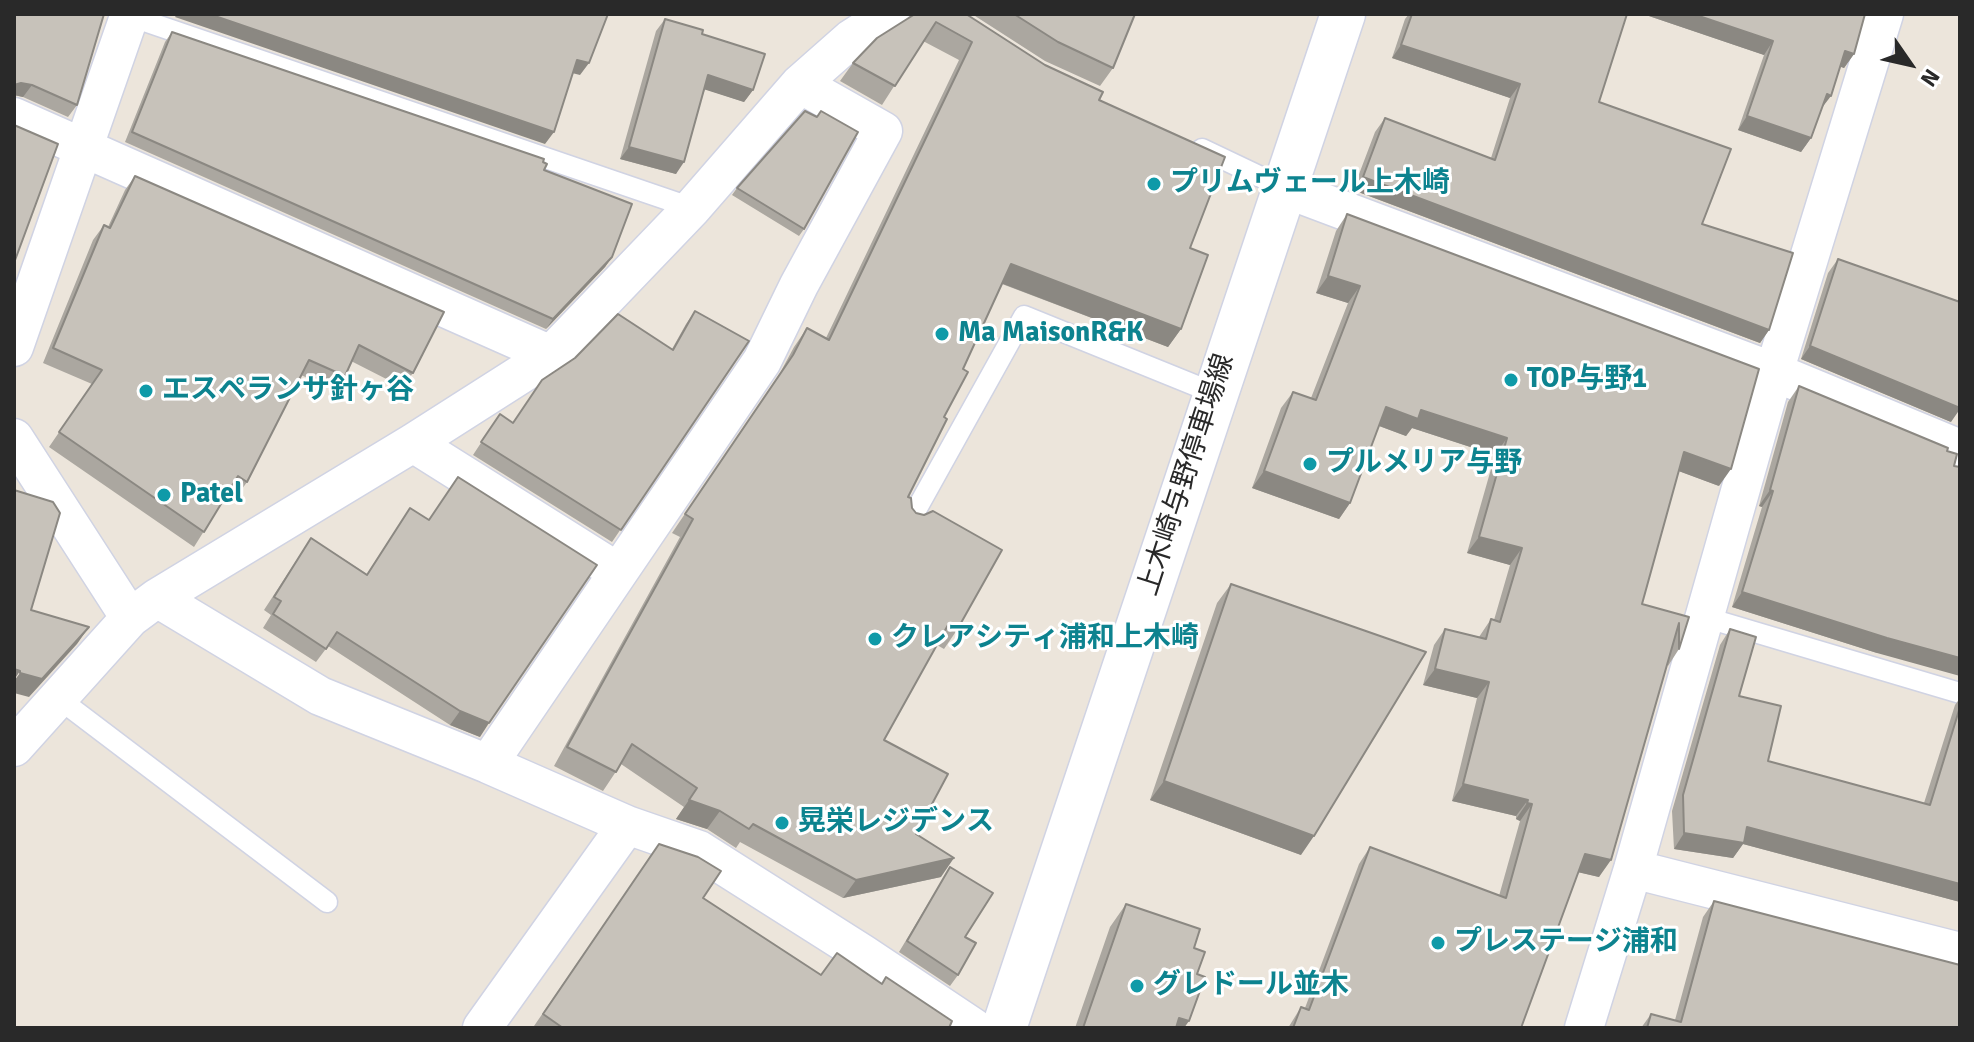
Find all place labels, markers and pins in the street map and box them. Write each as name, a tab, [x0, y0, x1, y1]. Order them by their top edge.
place label: プリムヴェール上木崎	[1170, 167, 1450, 201]
marker: プリムヴェール上木崎	[1145, 175, 1163, 193]
place label: Ma MaisonR&K	[958, 317, 1143, 351]
marker: Ma MaisonR&K	[933, 325, 951, 343]
place label: TOP与野1	[1527, 363, 1647, 397]
marker: TOP与野1	[1502, 371, 1520, 389]
place label: エスペランサ針ヶ谷	[162, 374, 414, 408]
marker: エスペランサ針ヶ谷	[137, 382, 155, 400]
place label: プルメリア与野	[1326, 447, 1522, 481]
marker: プルメリア与野	[1301, 455, 1319, 473]
place label: Patel	[180, 478, 243, 512]
marker: Patel	[155, 486, 173, 504]
place label: クレアシティ浦和上木崎	[891, 622, 1199, 656]
marker: クレアシティ浦和上木崎	[866, 630, 884, 648]
place label: 晃栄レジデンス	[798, 806, 994, 840]
marker: 晃栄レジデンス	[773, 814, 791, 832]
place label: プレステージ浦和	[1454, 926, 1678, 960]
marker: プレステージ浦和	[1429, 934, 1447, 952]
place label: グレドール並木	[1153, 969, 1349, 1003]
marker: グレドール並木	[1128, 977, 1146, 995]

